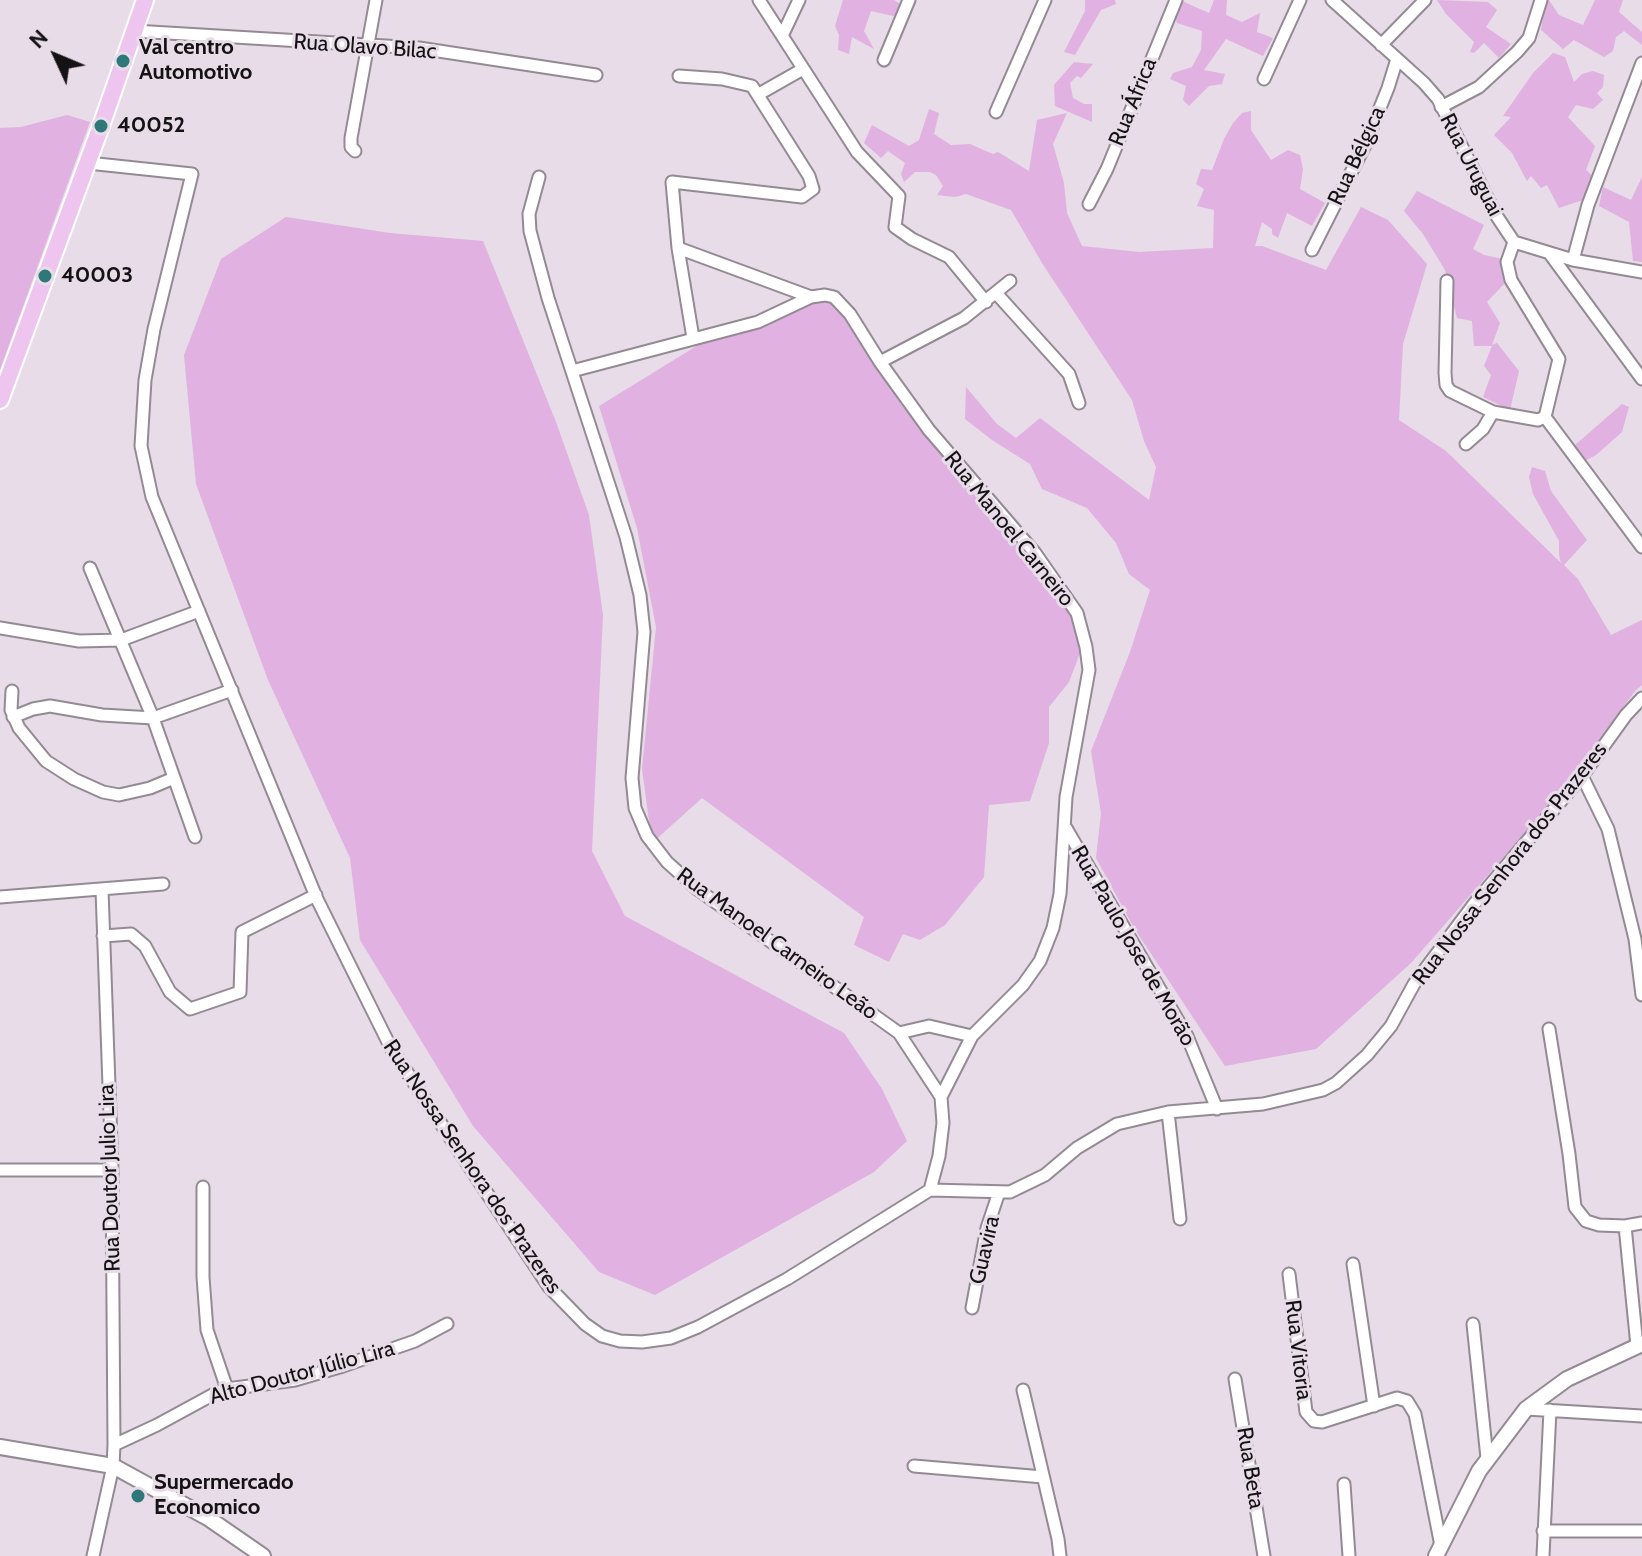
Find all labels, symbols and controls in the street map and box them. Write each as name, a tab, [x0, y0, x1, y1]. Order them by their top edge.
north arrow	[16, 16, 96, 96]
text: N	[23, 24, 53, 54]
street label: Rua Olavo Bilac	[293, 29, 437, 65]
place label: Val centro Automotivo	[139, 35, 252, 86]
marker: Val centro Automotivo	[114, 52, 132, 70]
street label: Rua África	[1103, 54, 1163, 150]
street label: Rua Bélgica	[1323, 102, 1391, 210]
street label: Rua Uruguai	[1434, 109, 1508, 221]
place label: 40052	[117, 113, 185, 139]
marker: 40052	[92, 117, 110, 135]
place label: 40003	[61, 263, 133, 289]
marker: 40003	[36, 267, 54, 285]
street label: Rua Manoel Carneiro	[938, 446, 1080, 612]
street label: Rua Nossa Senhora dos Prazeres	[1407, 738, 1613, 990]
street label: Rua Paulo Jose de Morão	[1065, 841, 1201, 1051]
street label: Rua Manoel Carneiro Leão	[671, 862, 883, 1026]
street label: Rua Nossa Senhora dos Prazeres	[377, 1035, 567, 1299]
street label: Rua Doutor Julio Lira	[94, 1084, 126, 1272]
street label: Guavira	[964, 1213, 1006, 1287]
street label: Rua Vitoria	[1279, 1298, 1317, 1402]
street label: Alto Doutor Júlio Lira	[207, 1336, 397, 1410]
street label: Rua Beta	[1231, 1425, 1269, 1511]
place label: Supermercado Economico	[154, 1470, 294, 1522]
marker: Supermercado Economico	[129, 1487, 147, 1505]

